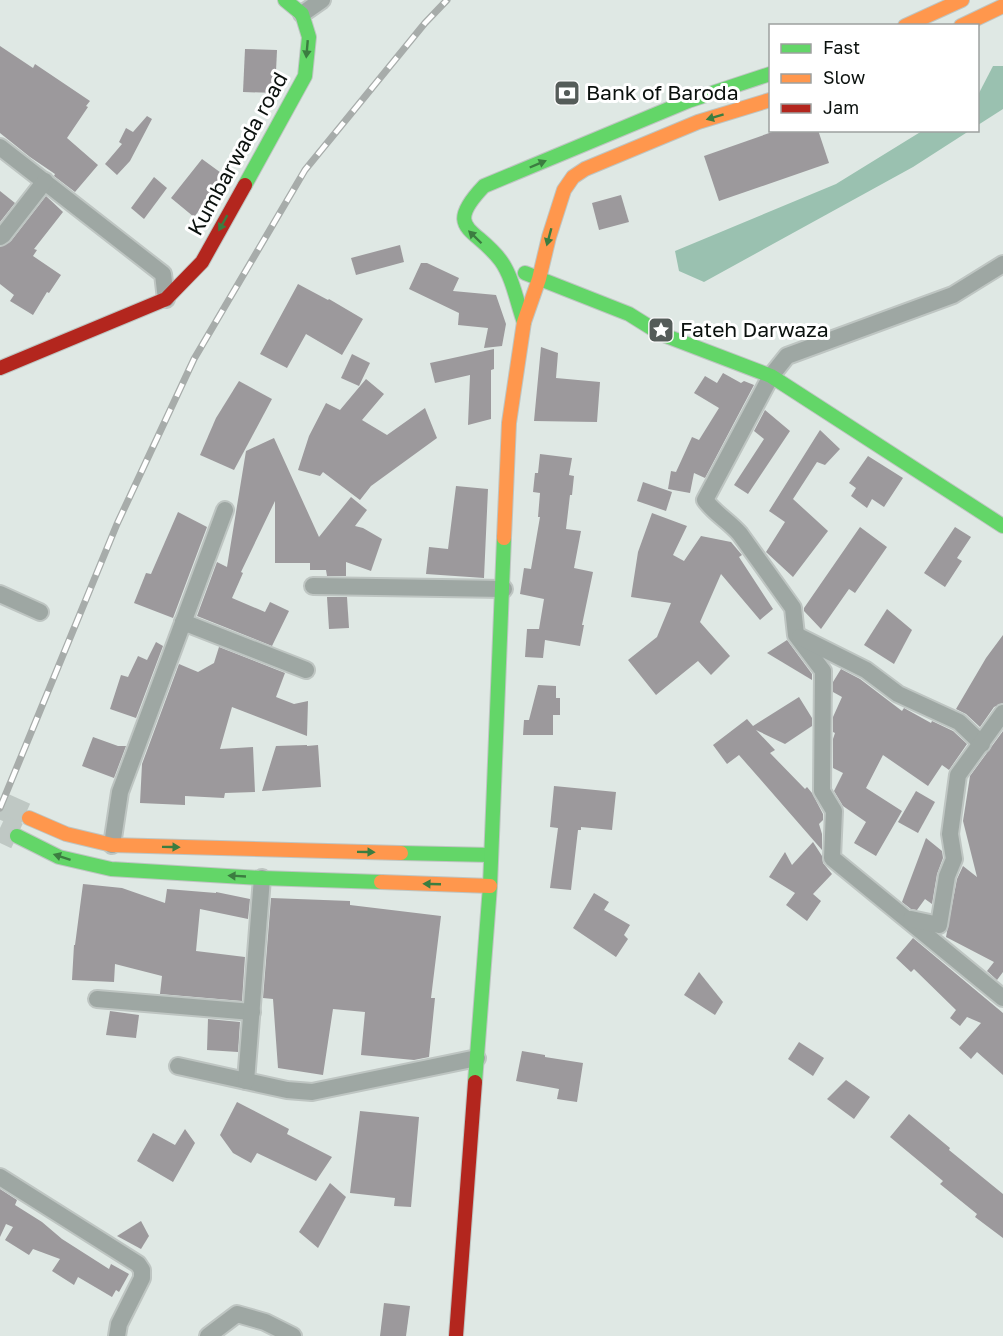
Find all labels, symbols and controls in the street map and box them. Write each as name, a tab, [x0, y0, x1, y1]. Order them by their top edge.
legend	[769, 24, 979, 132]
text: Fast	[823, 36, 860, 58]
one-way arrow	[302, 40, 312, 59]
text: Slow	[823, 66, 866, 88]
street label: Kumbarwada road	[181, 67, 293, 240]
bank icon: Bank of Baroda	[552, 78, 582, 108]
place label: Bank of Baroda	[586, 79, 739, 105]
text: Jam	[823, 96, 859, 118]
one-way arrow	[706, 113, 724, 122]
one-way arrow	[529, 159, 547, 168]
one-way arrow	[218, 215, 228, 232]
one-way arrow	[544, 228, 553, 246]
one-way arrow	[469, 231, 483, 245]
place icon: Fateh Darwaza	[646, 315, 676, 345]
place label: Fateh Darwaza	[680, 316, 829, 342]
one-way arrow	[161, 842, 180, 852]
one-way arrow	[356, 847, 375, 857]
one-way arrow	[53, 852, 71, 861]
one-way arrow	[228, 872, 247, 881]
one-way arrow	[422, 879, 441, 888]

